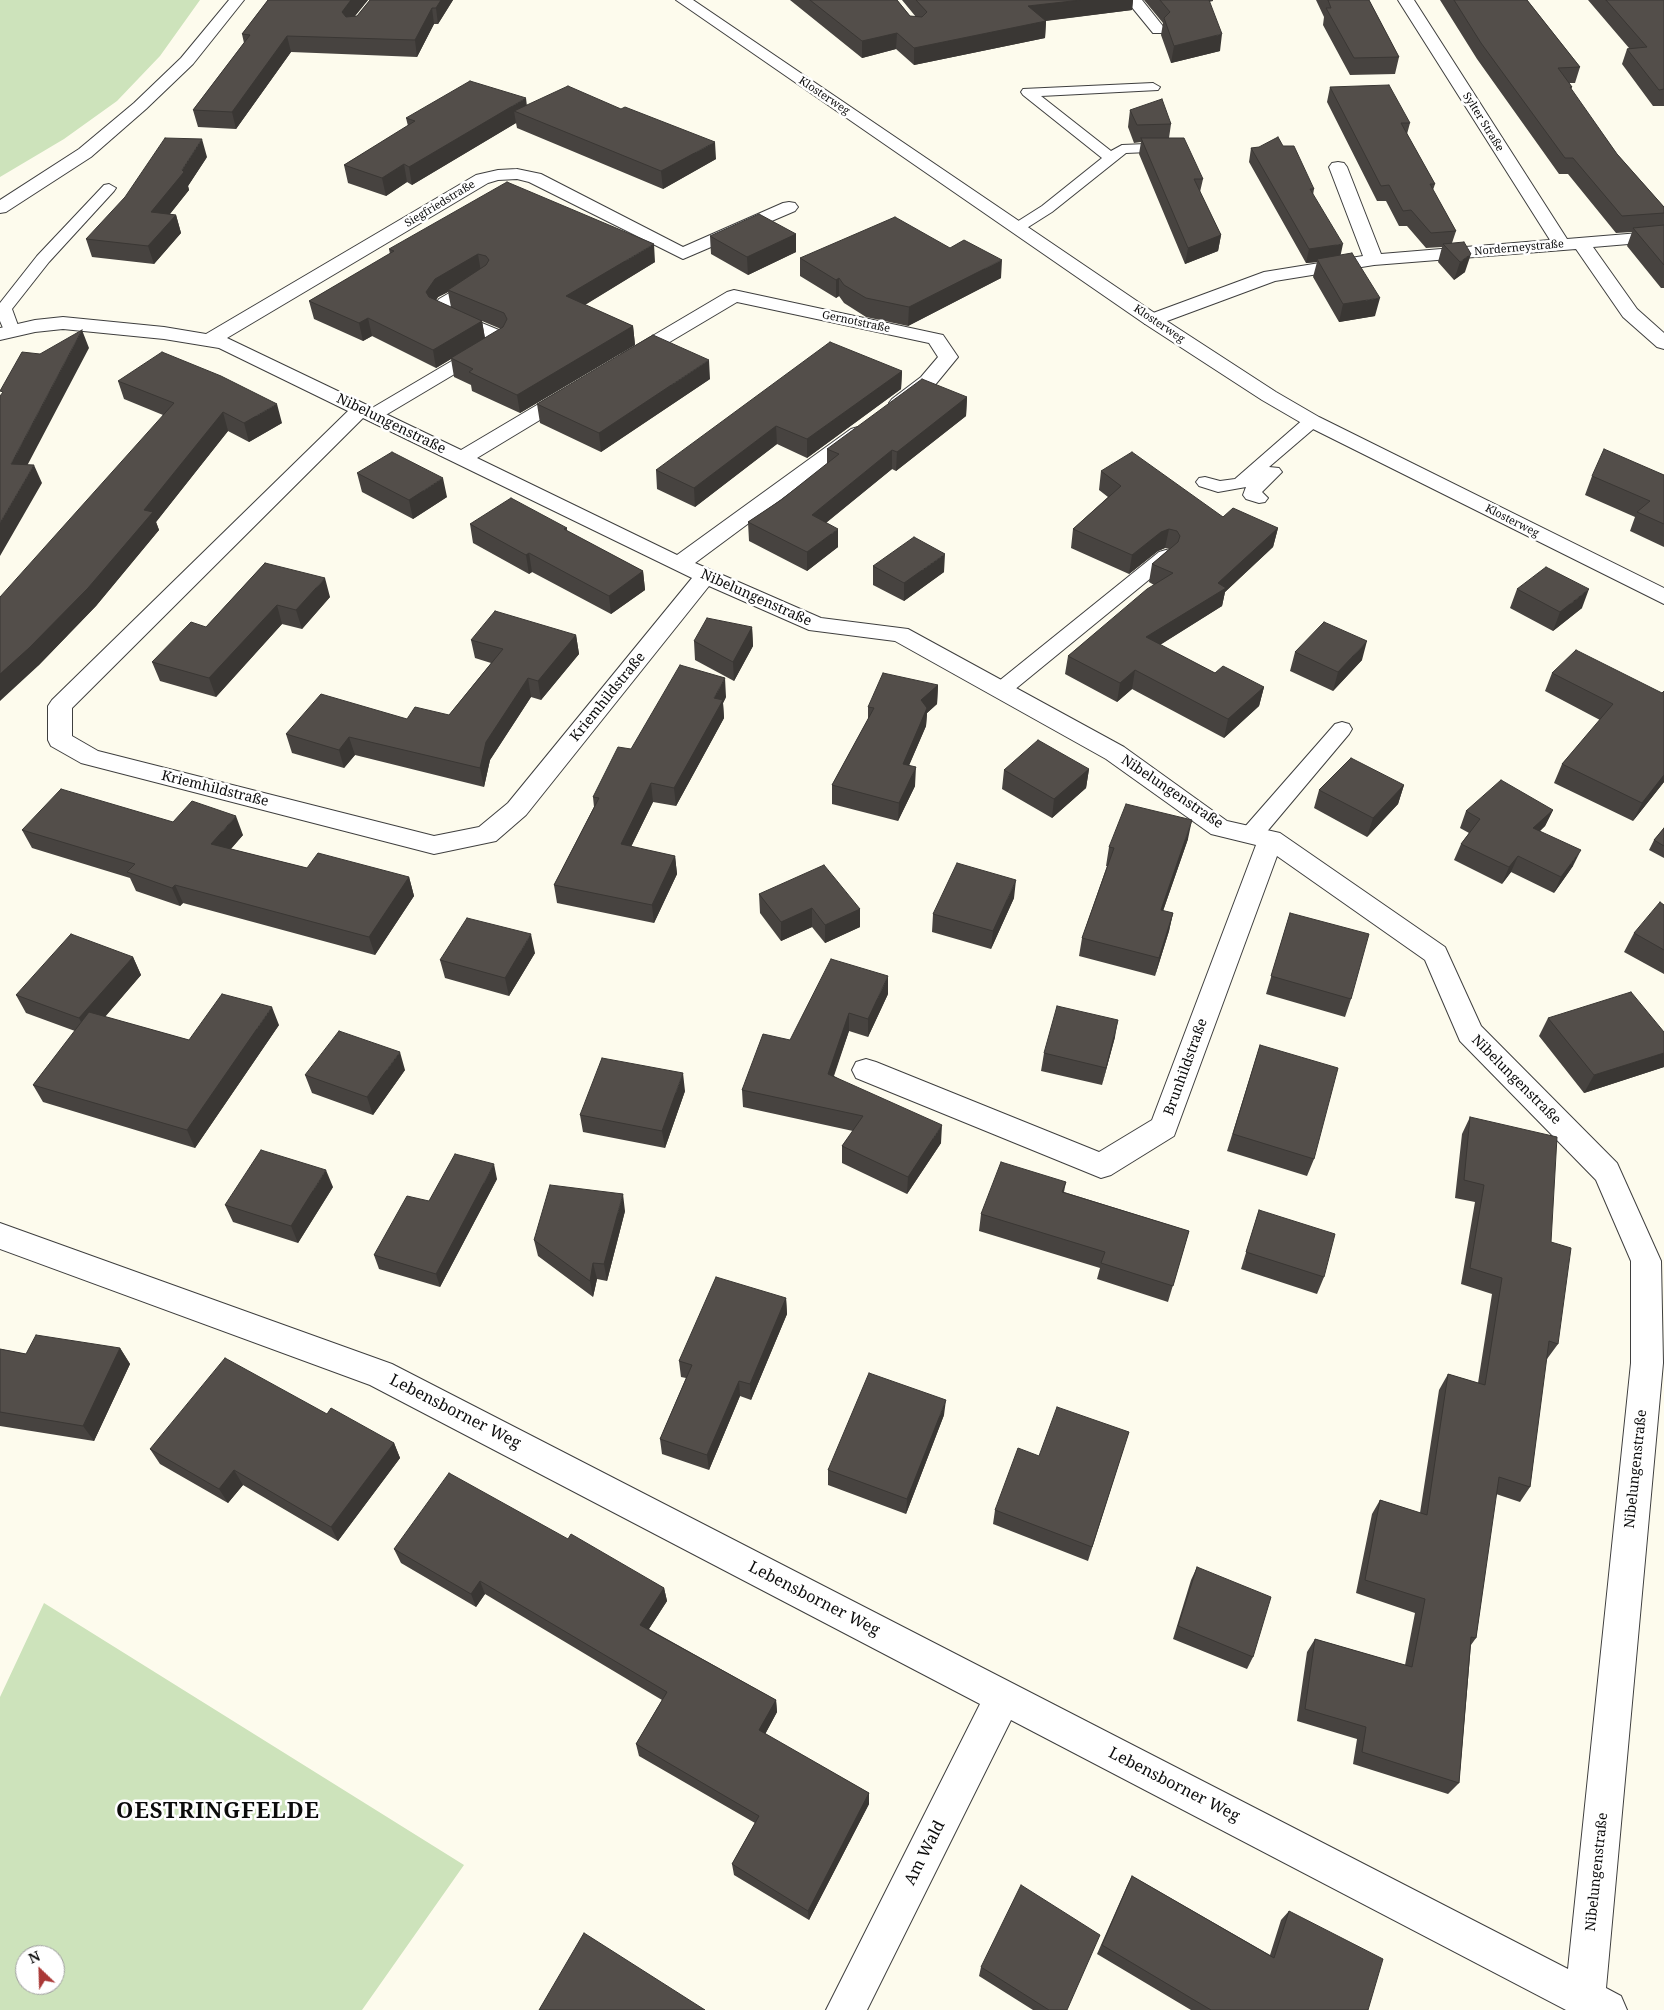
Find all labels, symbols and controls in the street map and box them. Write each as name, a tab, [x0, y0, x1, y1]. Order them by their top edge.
street label: Klosterweg	[796, 74, 852, 118]
street label: Sylter Straße	[1460, 90, 1506, 154]
street label: Siegfriedstraße	[402, 178, 478, 230]
street label: Norderneystraße	[1474, 238, 1564, 258]
street label: Klosterweg	[1131, 302, 1187, 346]
street label: Gernotstraße	[821, 308, 891, 336]
street label: Nibelungenstraße	[334, 390, 448, 458]
street label: Klosterweg	[1483, 502, 1541, 540]
street label: Nibelungenstraße	[698, 566, 814, 630]
street label: Kriemhildstraße	[567, 649, 649, 745]
street label: Nibelungenstraße	[1118, 752, 1226, 832]
street label: Kriemhildstraße	[160, 768, 270, 810]
street label: Brunhildstraße	[1161, 1016, 1211, 1118]
street label: Nibelungenstraße	[1468, 1032, 1564, 1128]
street label: Lebensborner Weg	[386, 1371, 524, 1453]
street label: Nibelungenstraße	[1621, 1409, 1651, 1529]
street label: Lebensborner Weg	[745, 1558, 883, 1640]
street label: Lebensborner Weg	[1105, 1744, 1243, 1826]
district label: OESTRINGFELDE	[114, 1799, 322, 1825]
street label: Nibelungenstraße	[1582, 1812, 1612, 1932]
street label: Am Wald	[901, 1817, 949, 1889]
north arrow	[15, 1945, 65, 1995]
text: N	[25, 1946, 43, 1968]

